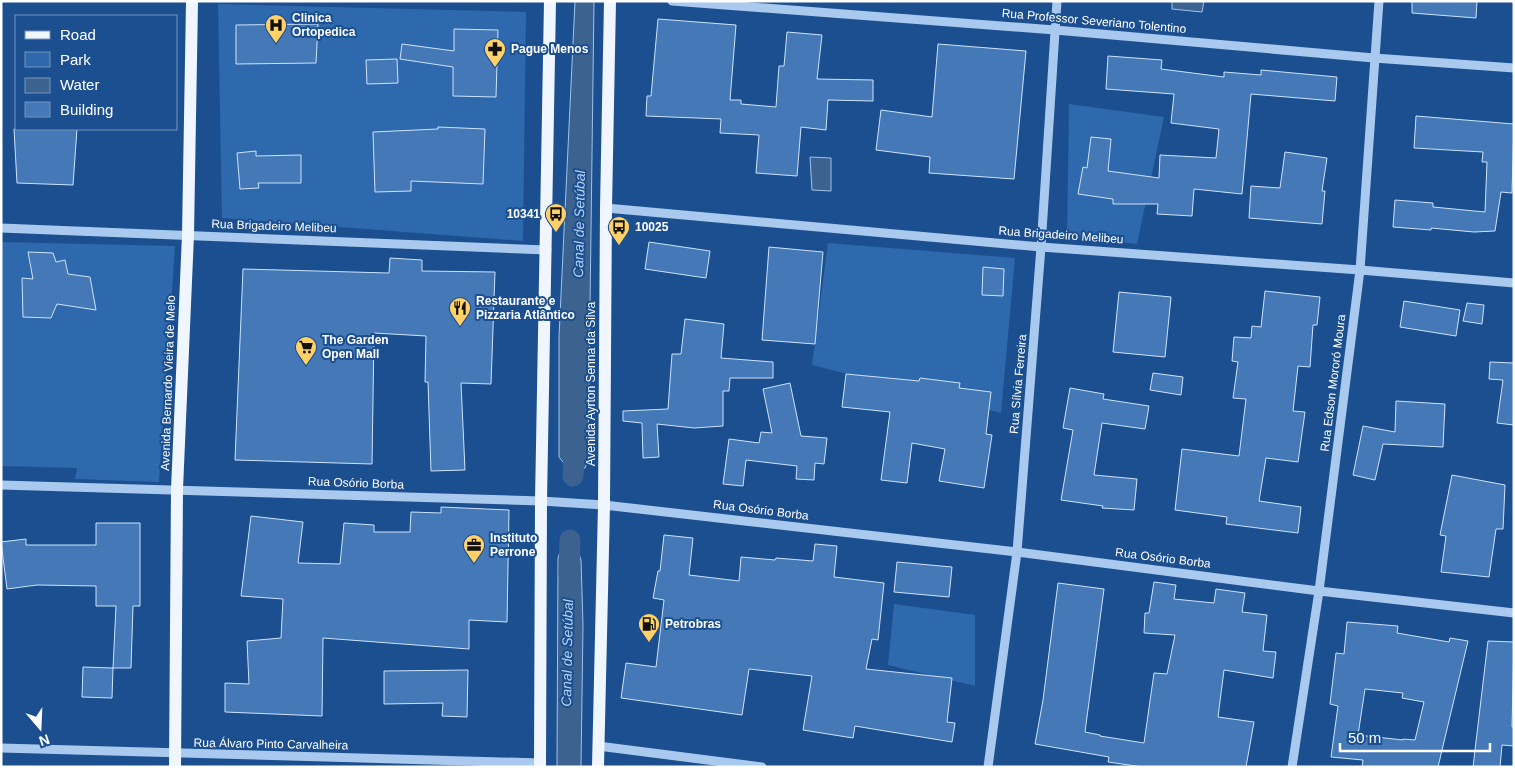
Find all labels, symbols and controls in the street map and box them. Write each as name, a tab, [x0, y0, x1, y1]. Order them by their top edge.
street label: Rua Professor Severiano Tolentino	[1001, 6, 1187, 36]
place label: Clinica Ortopedica	[292, 11, 356, 39]
hospital icon: Clinica Ortopedica	[264, 13, 288, 44]
legend	[15, 15, 178, 130]
text: Road	[60, 26, 96, 43]
pharmacy icon: Pague Menos	[483, 37, 507, 68]
place label: Pague Menos	[511, 42, 589, 56]
text: Park	[60, 51, 91, 68]
text: Water	[60, 76, 99, 93]
text: Building	[60, 101, 113, 118]
water label: Canal de Setúbal	[570, 169, 588, 278]
bus stop icon: 10341	[544, 202, 568, 233]
place label: 10341	[507, 207, 540, 221]
bus stop icon: 10025	[607, 215, 631, 246]
street label: Rua Brigadeiro Melibeu	[211, 217, 337, 235]
place label: 10025	[635, 220, 669, 234]
street label: Rua Brigadeiro Melibeu	[998, 224, 1124, 246]
place label: Restaurante e Pizzaria Atlântico	[476, 294, 575, 322]
street label: Avenida Bernardo Vieira de Melo	[158, 295, 178, 471]
restaurant icon: Restaurante e Pizzaria Atlântico	[448, 296, 472, 327]
street label: Avenida Ayrton Senna da Silva	[584, 302, 598, 466]
street label: Rua Edson Mororó Moura	[1318, 313, 1348, 452]
place label: The Garden Open Mall	[322, 333, 389, 361]
street label: Rua Sílvia Ferreira	[1007, 333, 1029, 434]
supermarket icon: The Garden Open Mall	[294, 335, 318, 366]
street label: Rua Osório Borba	[308, 474, 405, 492]
street label: Rua Osório Borba	[712, 497, 810, 523]
place label: Instituto Perrone	[490, 531, 537, 559]
office icon: Instituto Perrone	[462, 533, 486, 564]
street label: Rua Osório Borba	[1114, 545, 1212, 571]
water label: Canal de Setúbal	[558, 598, 576, 707]
fuel station icon: Petrobras	[637, 612, 661, 643]
place label: Petrobras	[665, 617, 721, 631]
north arrow	[15, 703, 65, 753]
scale bar	[1340, 720, 1490, 752]
text: 50 m	[1348, 729, 1381, 746]
text: N	[37, 731, 52, 750]
street label: Rua Álvaro Pinto Carvalheira	[194, 735, 349, 752]

